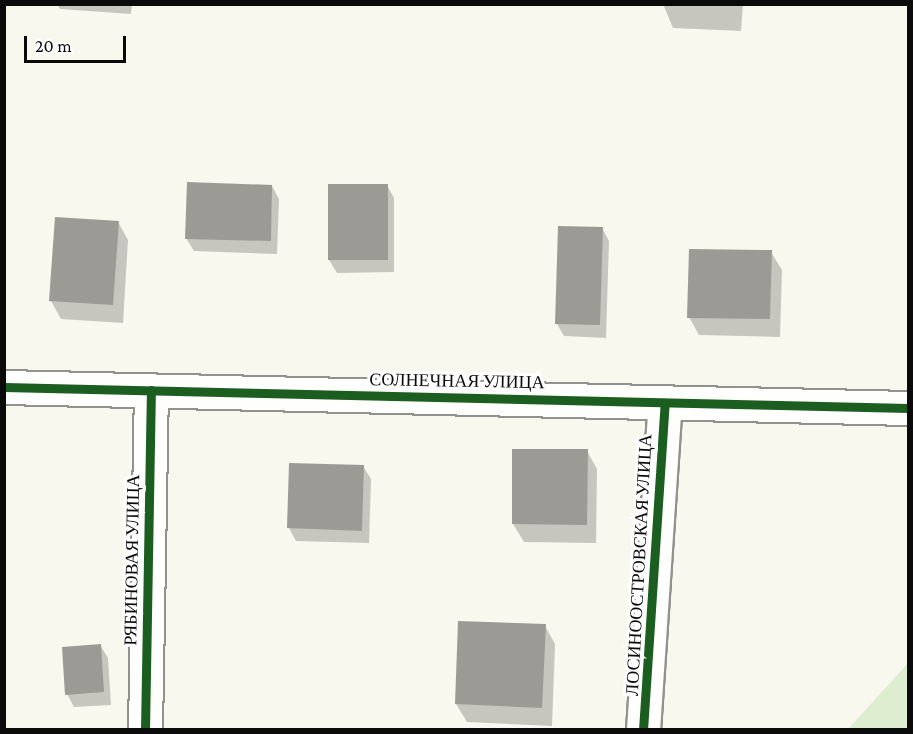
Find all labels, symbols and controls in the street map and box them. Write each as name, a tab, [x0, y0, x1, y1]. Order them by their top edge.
scale bar	[27, 24, 129, 62]
text: 20 m	[35, 36, 72, 56]
street label: СОЛНЕЧНАЯ УЛИЦА	[369, 369, 545, 393]
street label: ЛОСИНООСТРОВСКАЯ УЛИЦА	[621, 434, 657, 696]
street label: РЯБИНОВАЯ УЛИЦА	[120, 474, 144, 646]

